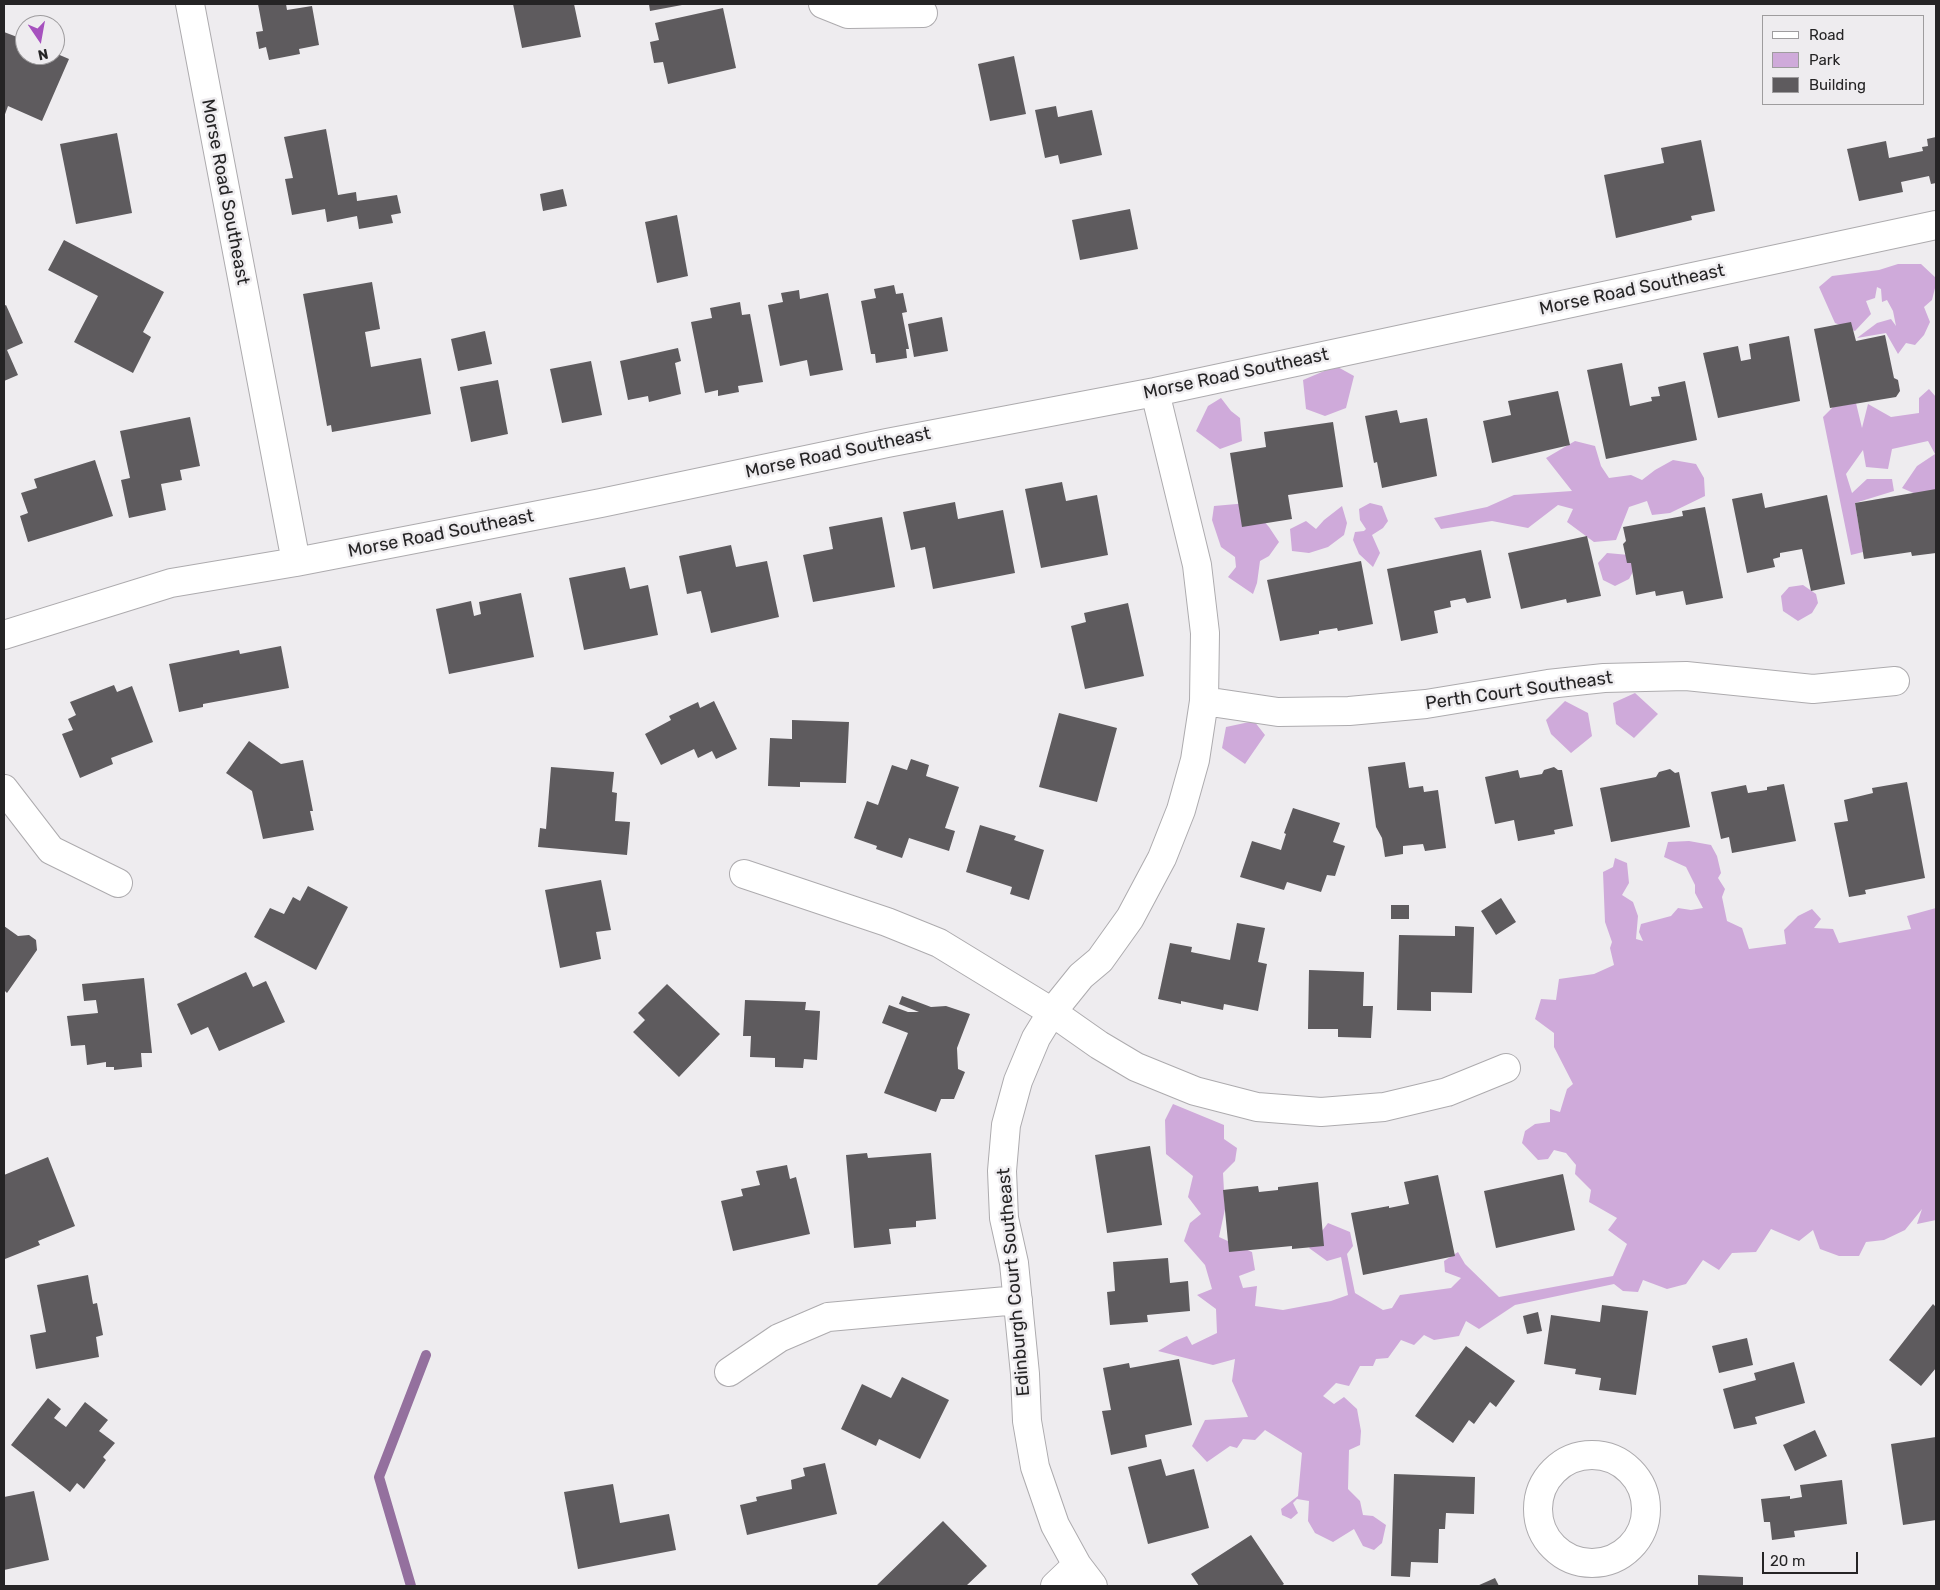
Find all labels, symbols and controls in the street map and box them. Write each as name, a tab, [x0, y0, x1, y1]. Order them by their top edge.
north arrow	[15, 15, 65, 65]
legend	[1762, 15, 1925, 105]
text: Road	[1809, 26, 1845, 44]
text: N	[36, 45, 50, 64]
text: Park	[1809, 51, 1840, 69]
text: Building	[1809, 76, 1866, 94]
street label: Morse Road Southeast	[196, 97, 254, 287]
street label: Morse Road Southeast	[1537, 260, 1727, 320]
street label: Morse Road Southeast	[1141, 344, 1331, 404]
street label: Morse Road Southeast	[743, 423, 933, 483]
street label: Morse Road Southeast	[346, 505, 536, 563]
street label: Perth Court Southeast	[1424, 667, 1614, 715]
street label: Edinburgh Court Southeast	[993, 1167, 1035, 1397]
scale bar	[1765, 1542, 1861, 1574]
text: 20 m	[1770, 1552, 1805, 1570]

